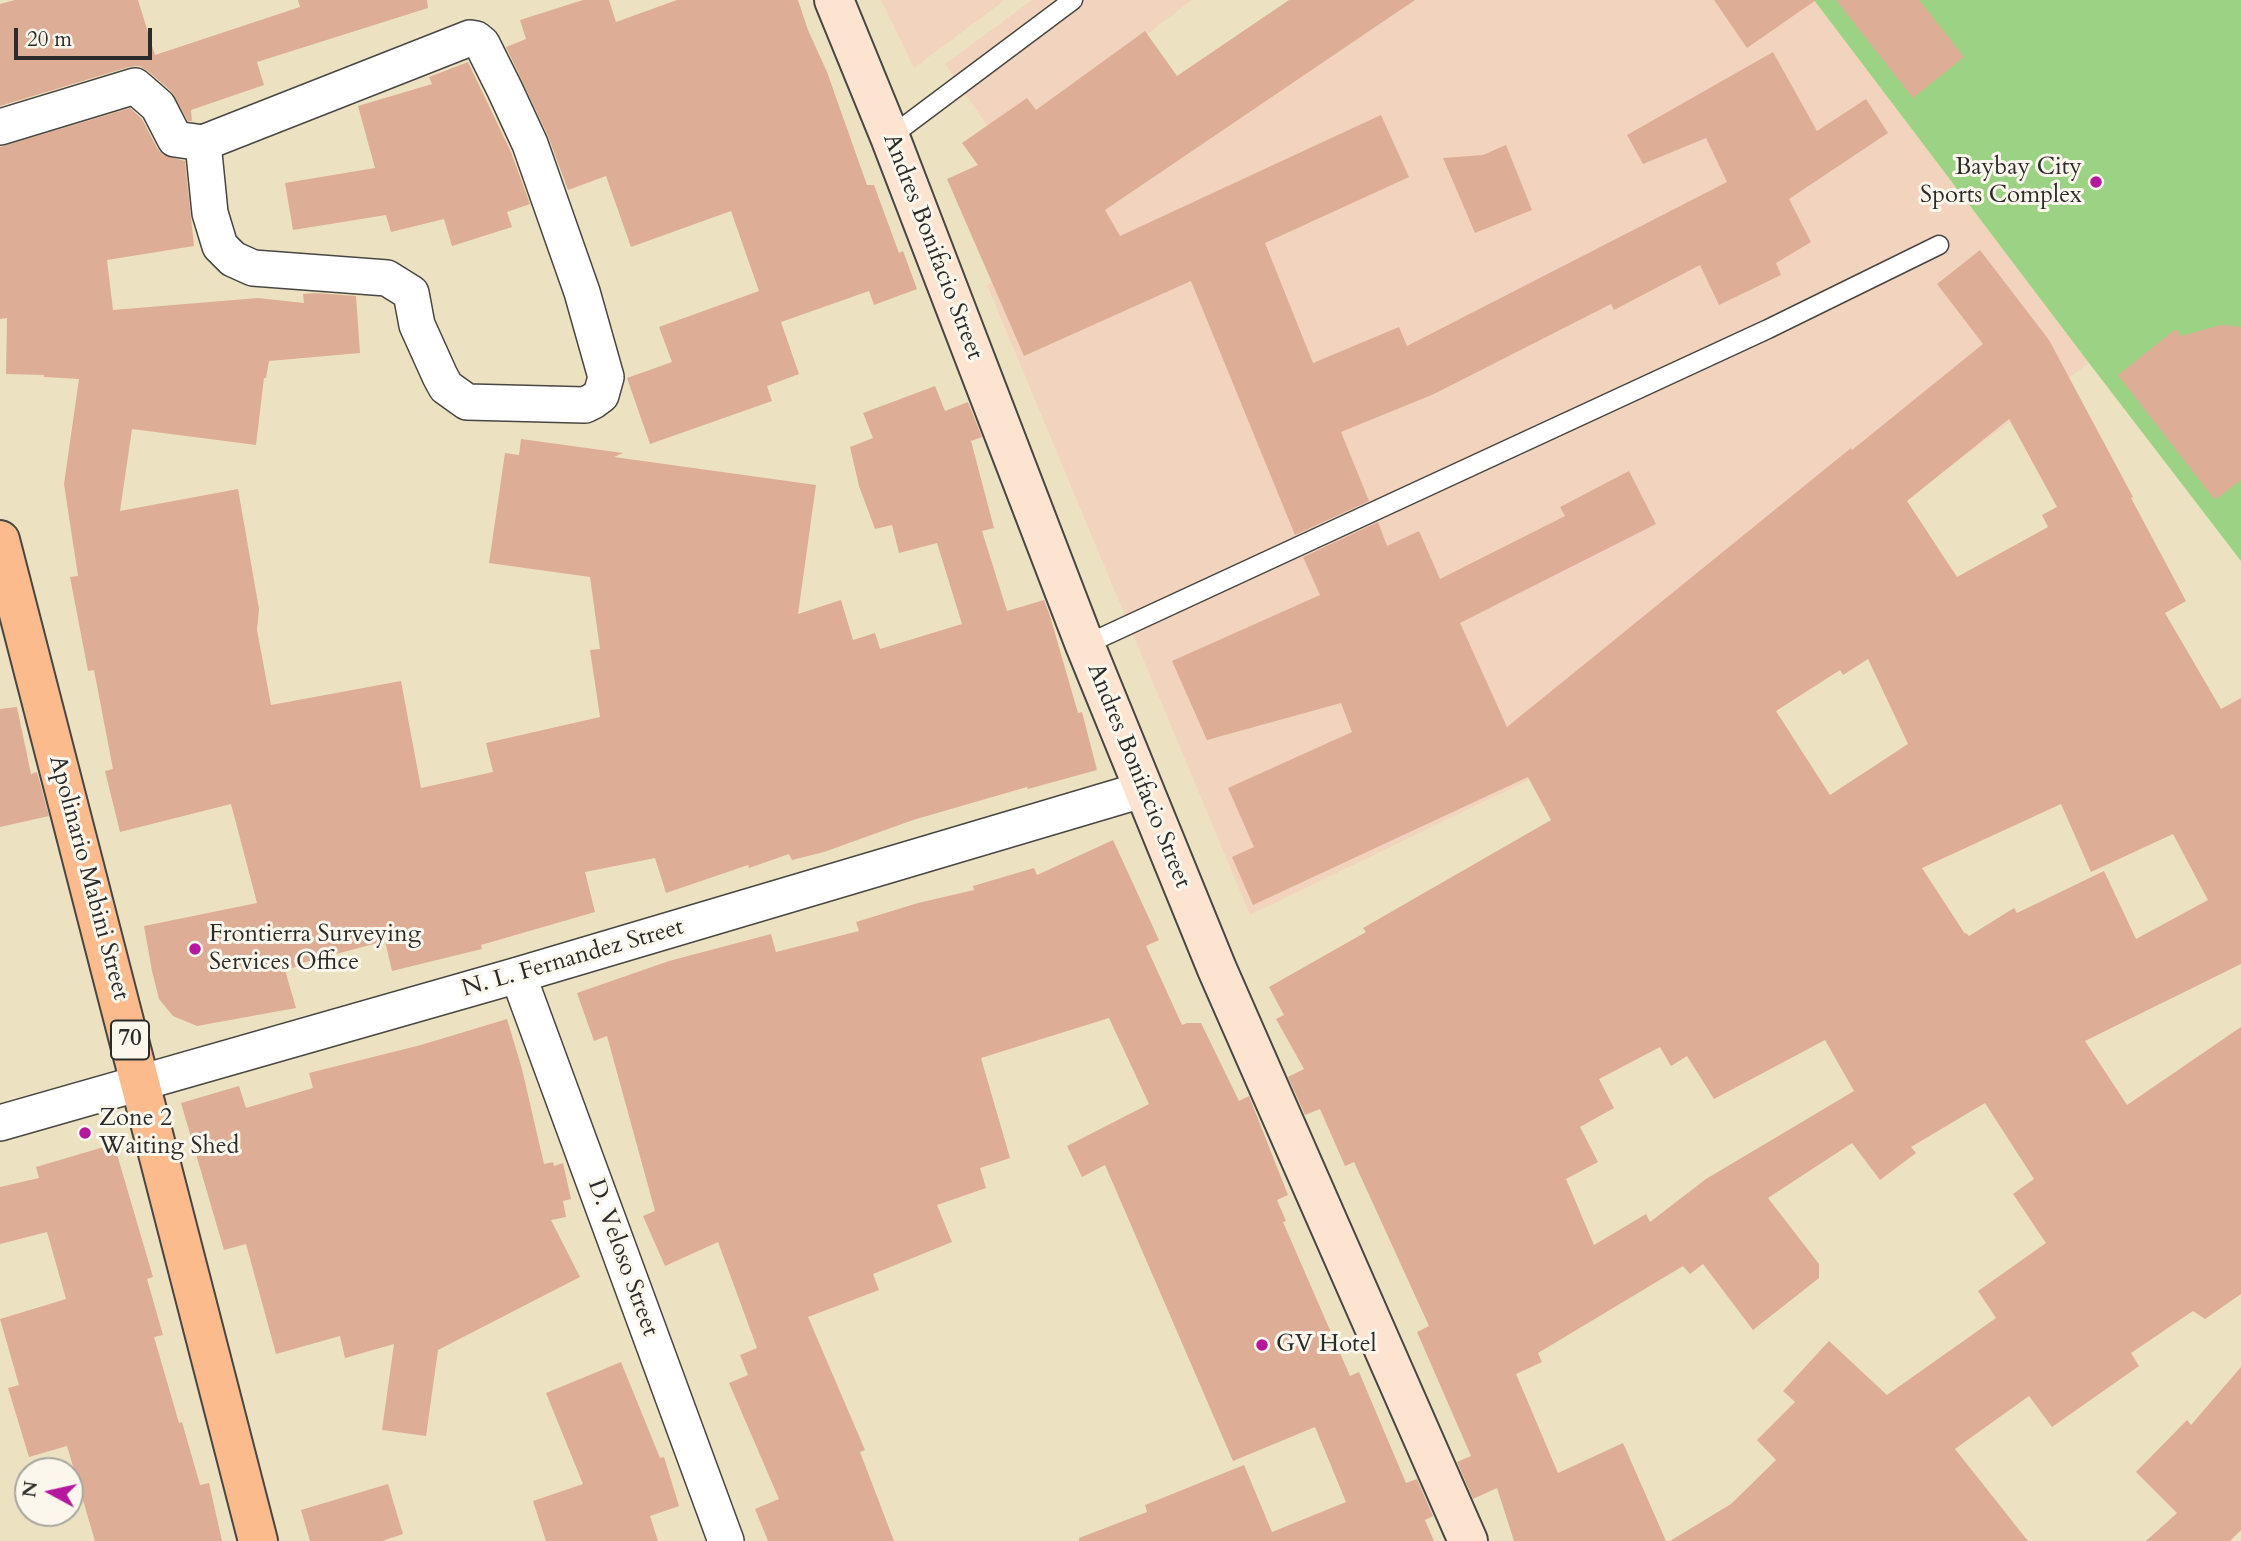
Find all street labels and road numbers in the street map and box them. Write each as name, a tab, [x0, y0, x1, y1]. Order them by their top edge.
street label: Andres Bonifacio Street	[876, 130, 988, 364]
street label: Andres Bonifacio Street	[1080, 659, 1196, 893]
street label: Apolinario Mabini Street	[42, 753, 134, 1003]
street label: N. L. Fernandez Street	[459, 914, 687, 1004]
road number: 70	[111, 1021, 149, 1060]
street label: D. Veloso Street	[580, 1176, 664, 1340]

